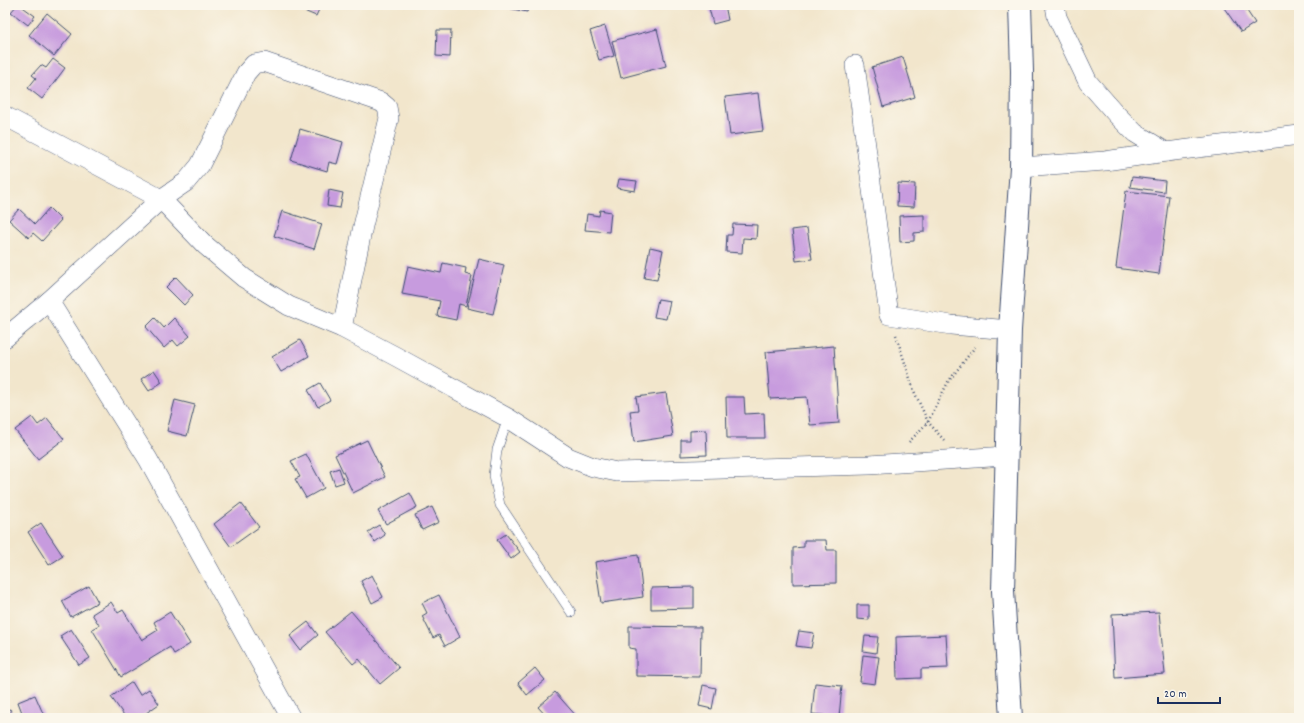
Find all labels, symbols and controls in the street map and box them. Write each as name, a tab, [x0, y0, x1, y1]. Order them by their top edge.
scale bar	[1158, 679, 1220, 705]
text: 20 m	[1164, 686, 1187, 703]

